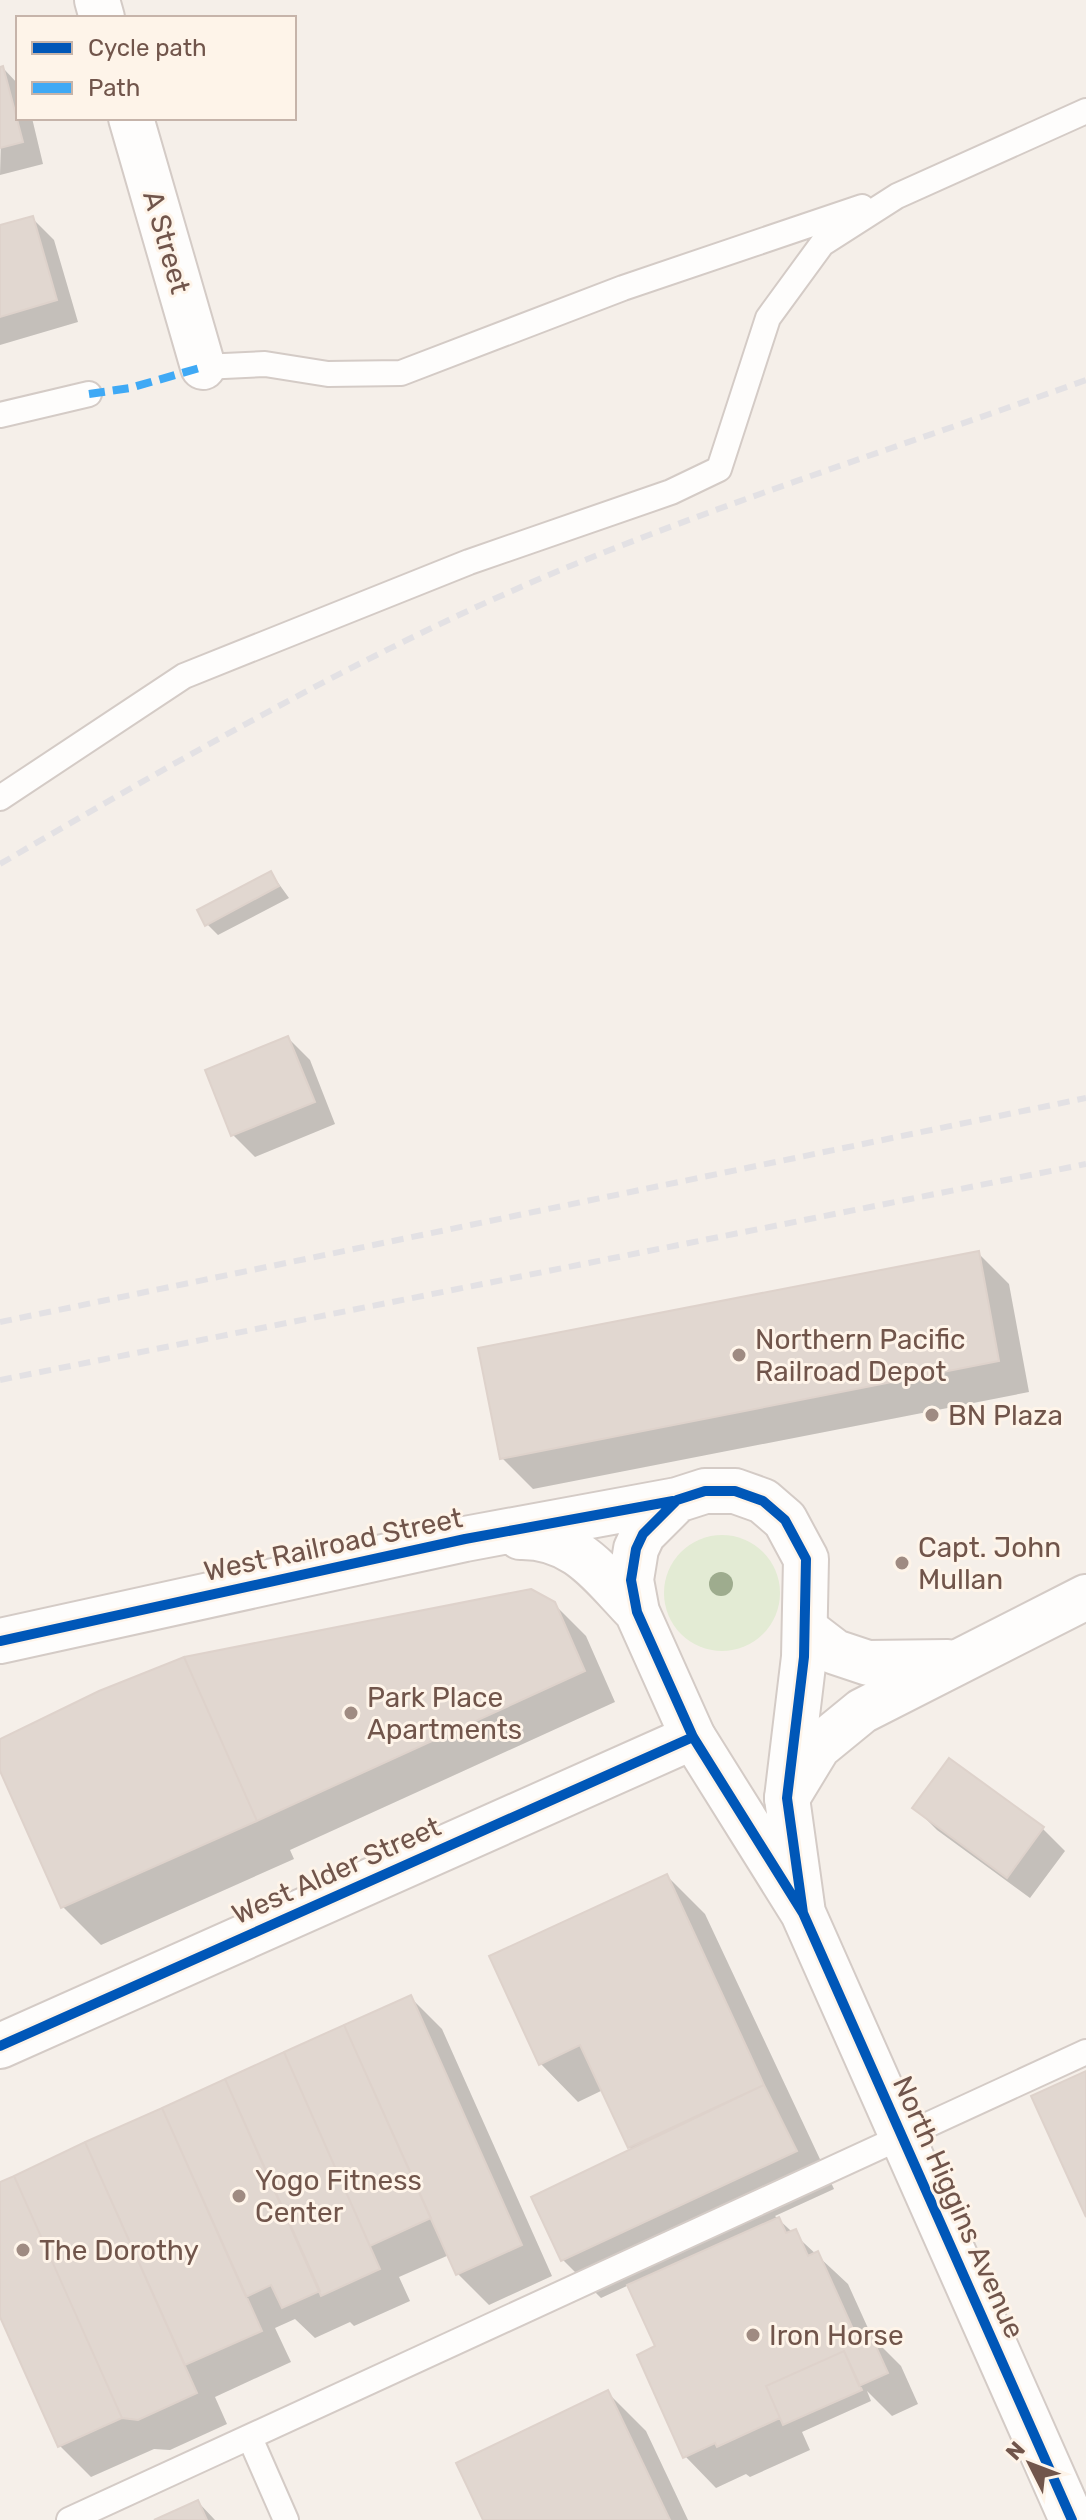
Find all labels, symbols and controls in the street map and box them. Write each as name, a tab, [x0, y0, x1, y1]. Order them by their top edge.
legend	[16, 16, 296, 120]
text: Cycle path	[88, 34, 207, 62]
text: Path	[88, 74, 140, 102]
street label: A Street	[136, 187, 197, 298]
place label: Northern Pacific Railroad Depot	[755, 1323, 966, 1388]
marker: Northern Pacific Railroad Depot	[730, 1346, 748, 1364]
place label: BN Plaza	[948, 1399, 1063, 1432]
marker: BN Plaza	[923, 1406, 941, 1424]
street label: West Railroad Street	[201, 1501, 465, 1588]
place label: Capt. John Mullan	[918, 1531, 1061, 1596]
marker: Capt. John Mullan	[893, 1554, 911, 1572]
place label: Park Place Apartments	[367, 1681, 522, 1746]
marker: Park Place Apartments	[342, 1704, 360, 1722]
street label: West Alder Street	[227, 1810, 446, 1931]
street label: North Higgins Avenue	[886, 2071, 1031, 2343]
place label: Yogo Fitness Center	[255, 2164, 422, 2229]
marker: Yogo Fitness Center	[230, 2187, 248, 2205]
place label: The Dorothy	[39, 2234, 199, 2267]
marker: The Dorothy	[14, 2241, 32, 2259]
place label: Iron Horse	[769, 2319, 904, 2352]
marker: Iron Horse	[744, 2326, 762, 2344]
north arrow	[990, 2424, 1070, 2504]
text: N	[1000, 2436, 1031, 2466]

